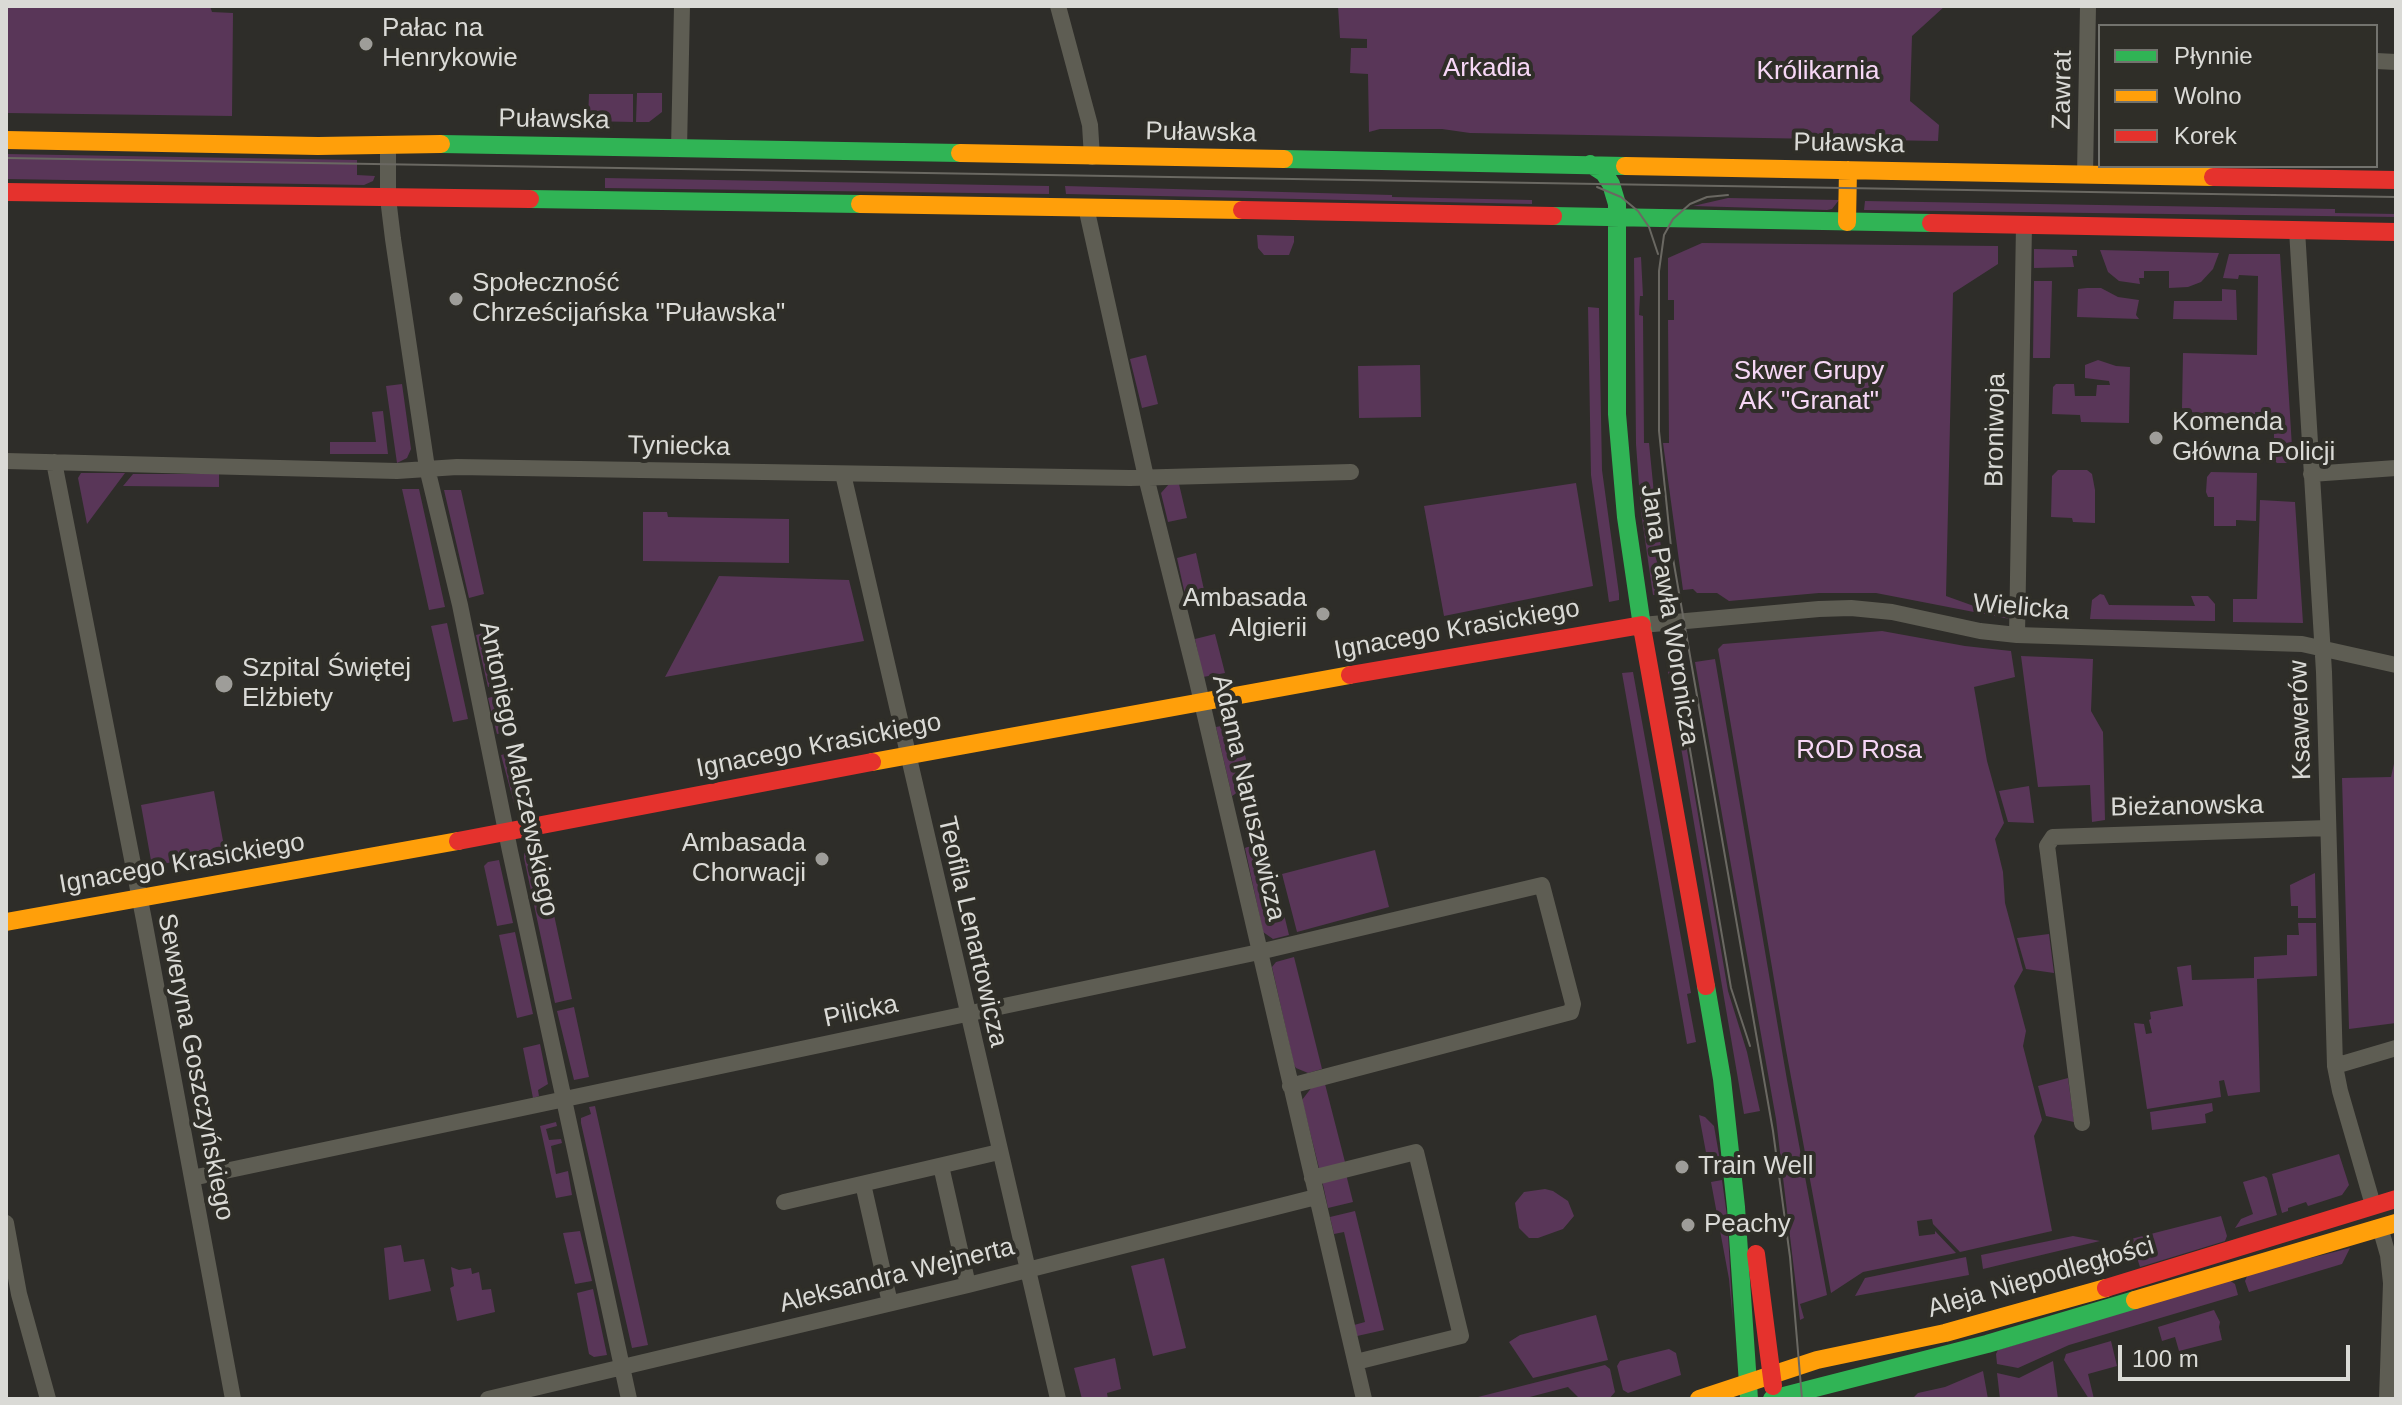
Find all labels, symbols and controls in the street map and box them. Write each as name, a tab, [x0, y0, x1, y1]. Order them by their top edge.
place label: Pałac na Henrykowie	[382, 13, 518, 74]
legend	[2098, 24, 2378, 168]
marker: Pałac na Henrykowie	[357, 35, 375, 53]
text: Płynnie	[2174, 42, 2253, 69]
street label: Zawrat	[2047, 50, 2079, 130]
park label: Arkadia	[1443, 53, 1531, 85]
park label: Królikarnia	[1757, 56, 1879, 88]
text: Wolno	[2174, 82, 2242, 109]
street label: Puławska	[498, 103, 610, 137]
street label: Puławska	[1145, 116, 1257, 150]
text: Korek	[2174, 122, 2237, 149]
street label: Puławska	[1793, 127, 1905, 161]
place label: Społeczność Chrześcijańska "Puławska"	[472, 268, 785, 330]
marker: Społeczność Chrześcijańska "Puławska"	[447, 290, 465, 308]
park label: Skwer Grupy AK "Granat"	[1734, 356, 1884, 418]
street label: Broniwoja	[1979, 373, 2013, 487]
place label: Komenda Główna Policji	[2172, 407, 2335, 468]
marker: Komenda Główna Policji	[2147, 429, 2165, 447]
street label: Tyniecka	[627, 431, 731, 463]
street label: Jana Pawła Woronicza	[1633, 482, 1705, 748]
place label: Ambasada Algierii	[1183, 583, 1307, 644]
street label: Wielicka	[1971, 588, 2071, 628]
street label: Ignacego Krasickiego	[1332, 593, 1582, 667]
marker: Ambasada Algierii	[1314, 605, 1332, 623]
street label: Antoniego Malczewskiego	[471, 619, 565, 919]
place label: Szpital Świętej Elżbiety	[242, 653, 411, 714]
street label: Ksawerów	[2283, 660, 2319, 780]
street label: Adama Naruszewicza	[1205, 672, 1291, 924]
marker: Szpital Świętej Elżbiety	[213, 673, 235, 695]
street label: Ignacego Krasickiego	[694, 707, 944, 785]
park label: ROD Rosa	[1796, 735, 1922, 767]
street label: Bieżanowska	[2110, 790, 2264, 824]
street label: Teofila Lenartowicza	[930, 814, 1014, 1050]
street label: Ignacego Krasickiego	[57, 827, 307, 901]
place label: Ambasada Chorwacji	[682, 828, 806, 890]
marker: Ambasada Chorwacji	[813, 850, 831, 868]
street label: Seweryna Goszczyńskiego	[150, 911, 240, 1223]
street label: Pilicka	[821, 989, 901, 1035]
place label: Train Well	[1698, 1151, 1814, 1183]
marker: Train Well	[1673, 1158, 1691, 1176]
place label: Peachy	[1704, 1209, 1791, 1241]
marker: Peachy	[1679, 1216, 1697, 1234]
street label: Aleja Niepodległości	[1924, 1231, 2158, 1325]
street label: Aleksandra Wejnerta	[776, 1232, 1018, 1320]
scale bar	[2122, 1329, 2354, 1379]
text: 100 m	[2132, 1345, 2199, 1372]

